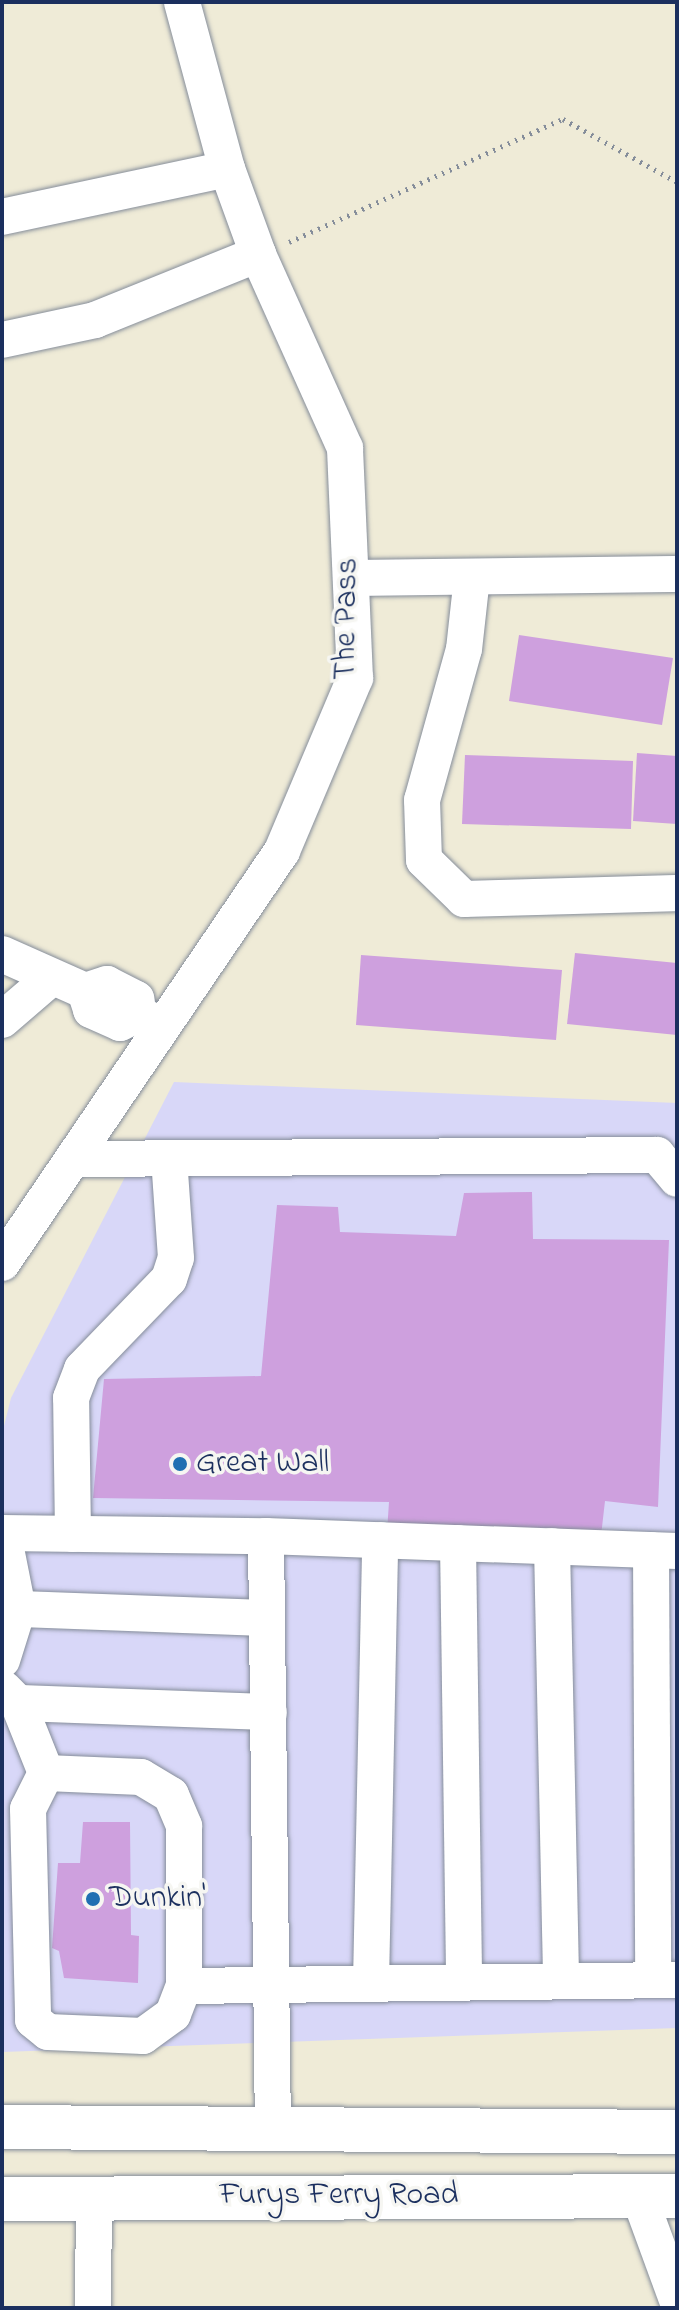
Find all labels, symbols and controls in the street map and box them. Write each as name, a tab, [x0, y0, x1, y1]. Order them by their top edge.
street label: The Pass	[328, 558, 368, 680]
place label: Great Wall	[196, 1445, 329, 1483]
marker: Great Wall	[171, 1455, 189, 1473]
place label: Dunkin'	[109, 1880, 205, 1918]
marker: Dunkin'	[84, 1890, 102, 1908]
street label: Furys Ferry Road	[219, 2177, 459, 2215]

